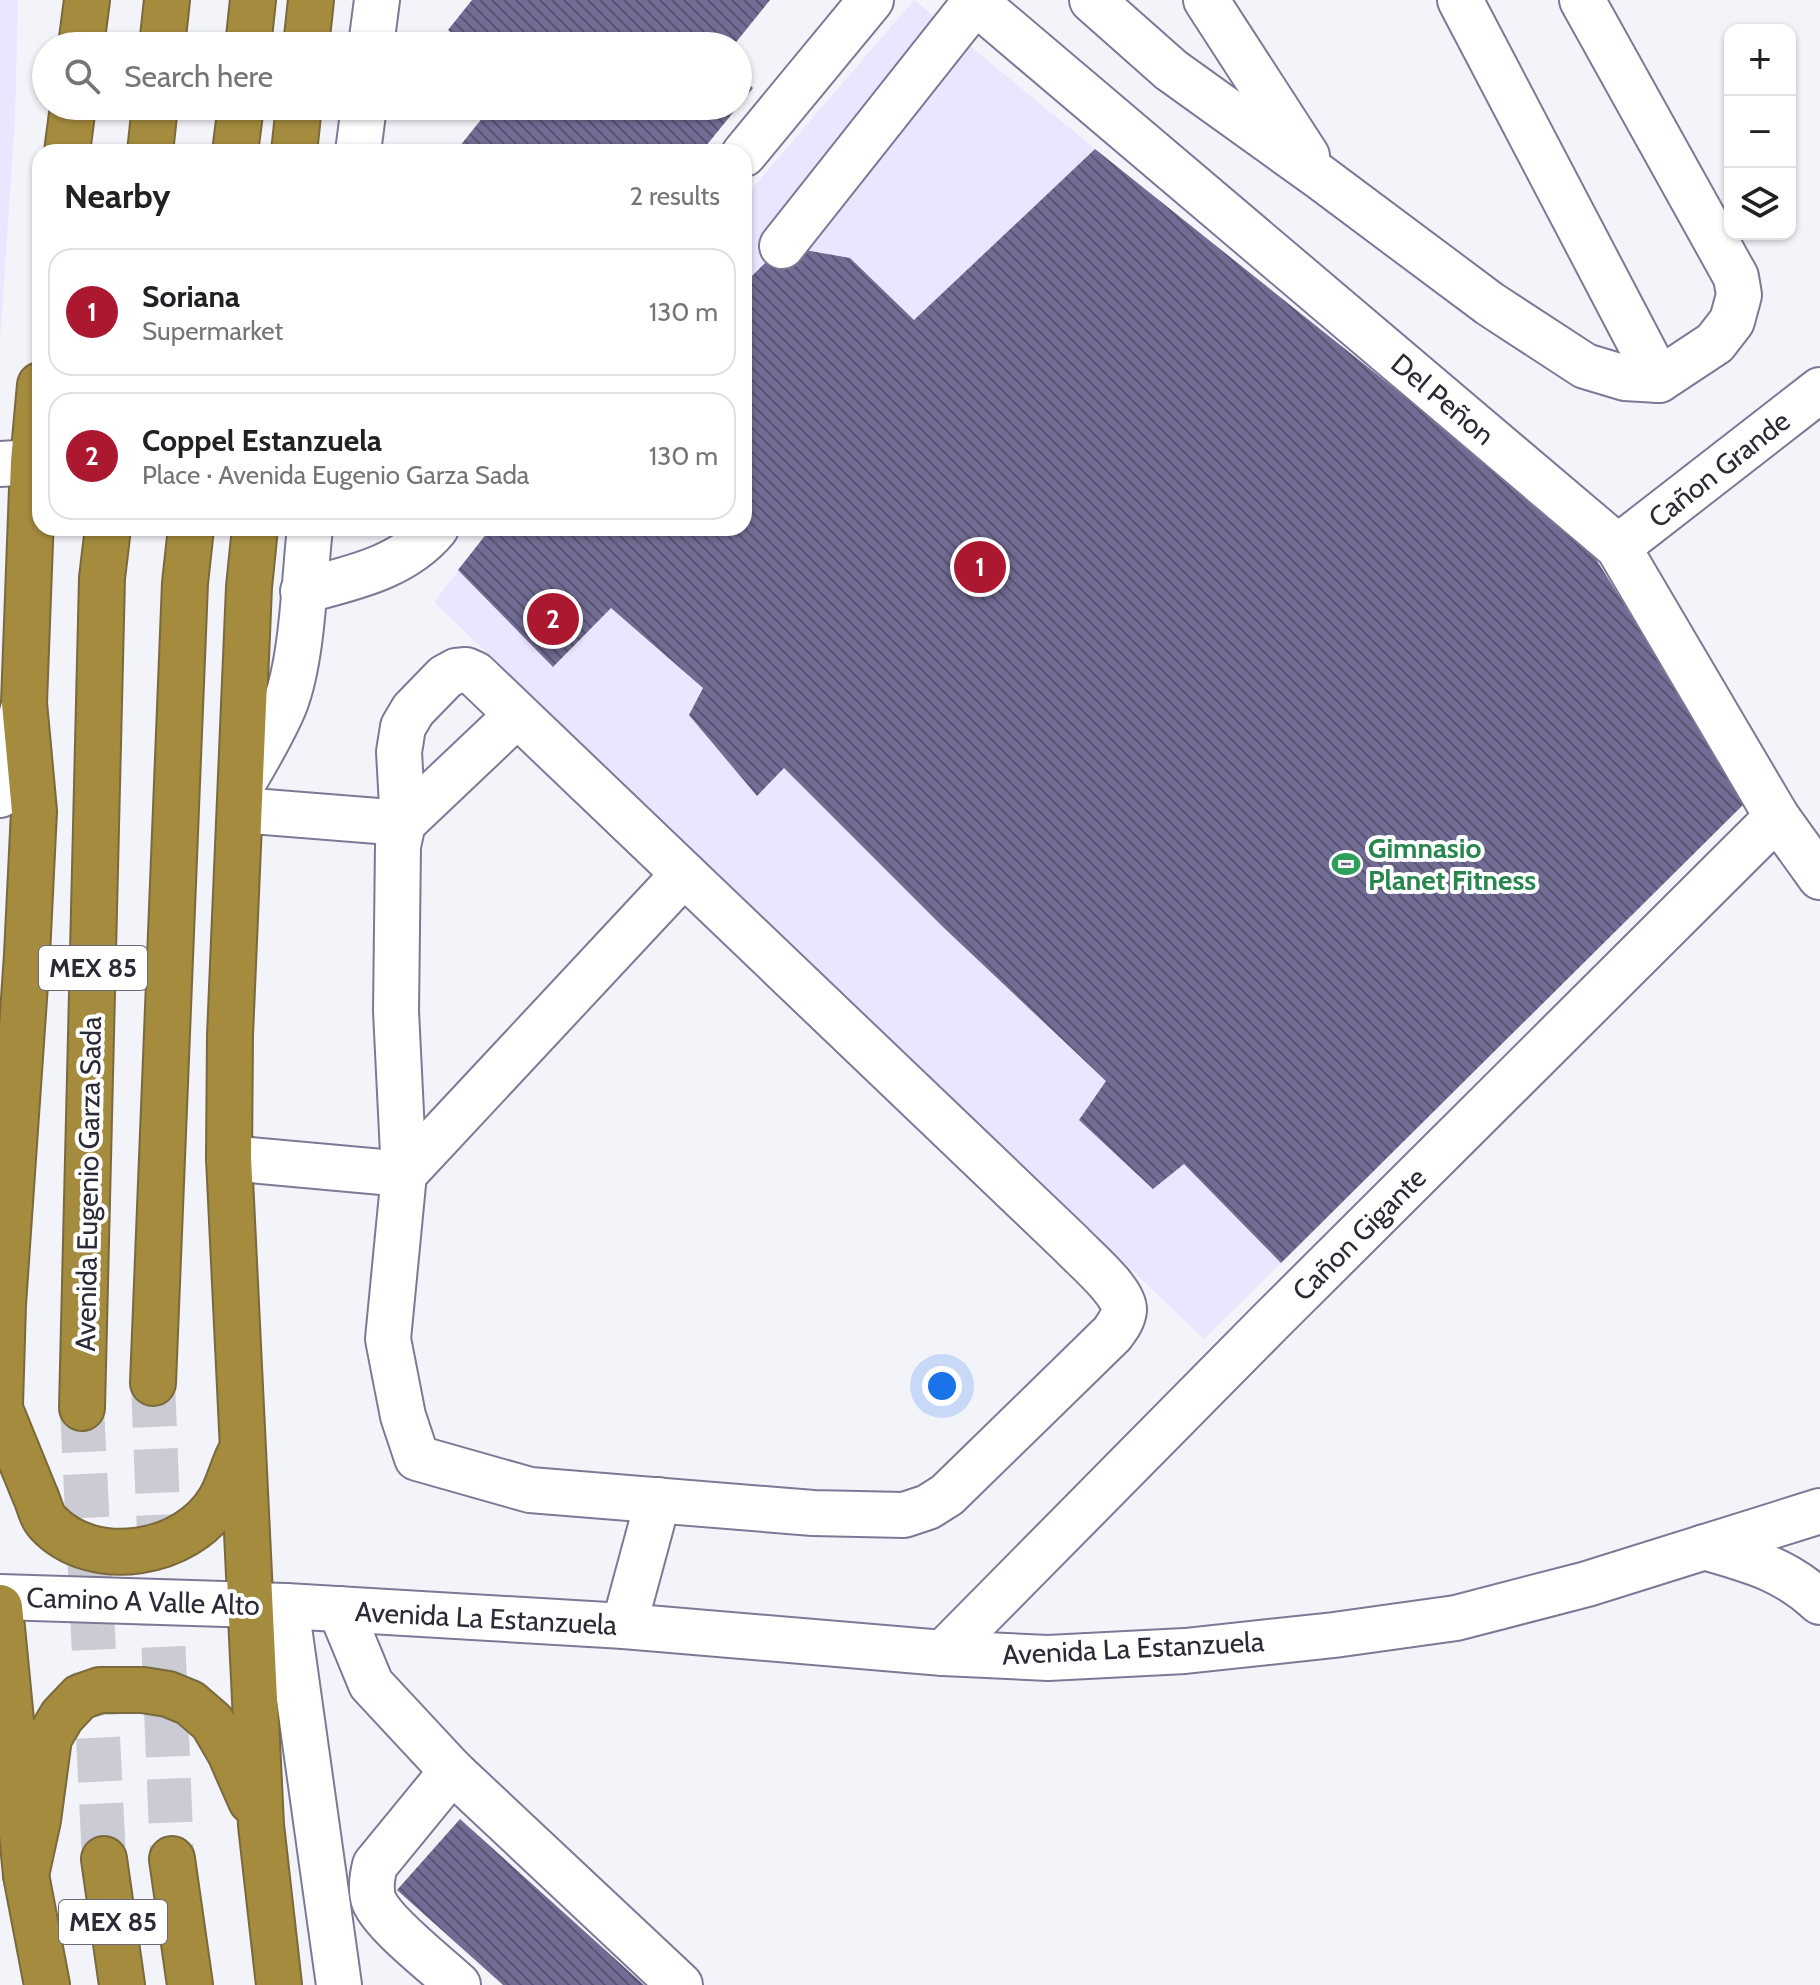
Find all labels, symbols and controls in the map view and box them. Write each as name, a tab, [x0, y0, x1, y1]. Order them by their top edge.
map controls	[1724, 24, 1796, 240]
button: +	[1724, 24, 1796, 96]
search box	[32, 32, 752, 120]
icon: search	[60, 54, 104, 98]
text: Search here	[124, 58, 273, 95]
button: −	[1724, 96, 1796, 168]
button: layers	[1724, 168, 1796, 240]
text: Nearby	[64, 175, 171, 217]
text: 2 results	[629, 180, 720, 212]
text: Soriana	[142, 278, 240, 315]
text: 1	[87, 296, 97, 328]
text: 130 m	[649, 296, 718, 328]
text: Supermarket	[142, 315, 283, 347]
street label: Del Peñon	[1385, 346, 1501, 452]
street label: Cañon Grande	[1642, 403, 1796, 535]
text: Coppel Estanzuela	[142, 422, 382, 459]
text: 2	[85, 440, 99, 472]
text: 130 m	[649, 440, 718, 472]
text: Place · Avenida Eugenio Garza Sada	[142, 459, 529, 491]
pin: 1	[954, 537, 1006, 597]
pin: 2	[527, 589, 579, 649]
place label: Gimnasio Planet Fitness	[1368, 831, 1536, 897]
sports icon: Gimnasio Planet Fitness	[1331, 849, 1361, 879]
road number: MEX 85	[39, 946, 147, 990]
street label: Avenida Eugenio Garza Sada	[68, 1016, 108, 1352]
street label: Cañon Gigante	[1285, 1160, 1433, 1308]
your location	[922, 1366, 962, 1406]
street label: Camino A Valle Alto	[26, 1580, 260, 1622]
street label: Avenida La Estanzuela	[354, 1594, 619, 1642]
street label: Avenida La Estanzuela	[1001, 1624, 1266, 1672]
road number: MEX 85	[59, 1900, 167, 1944]

